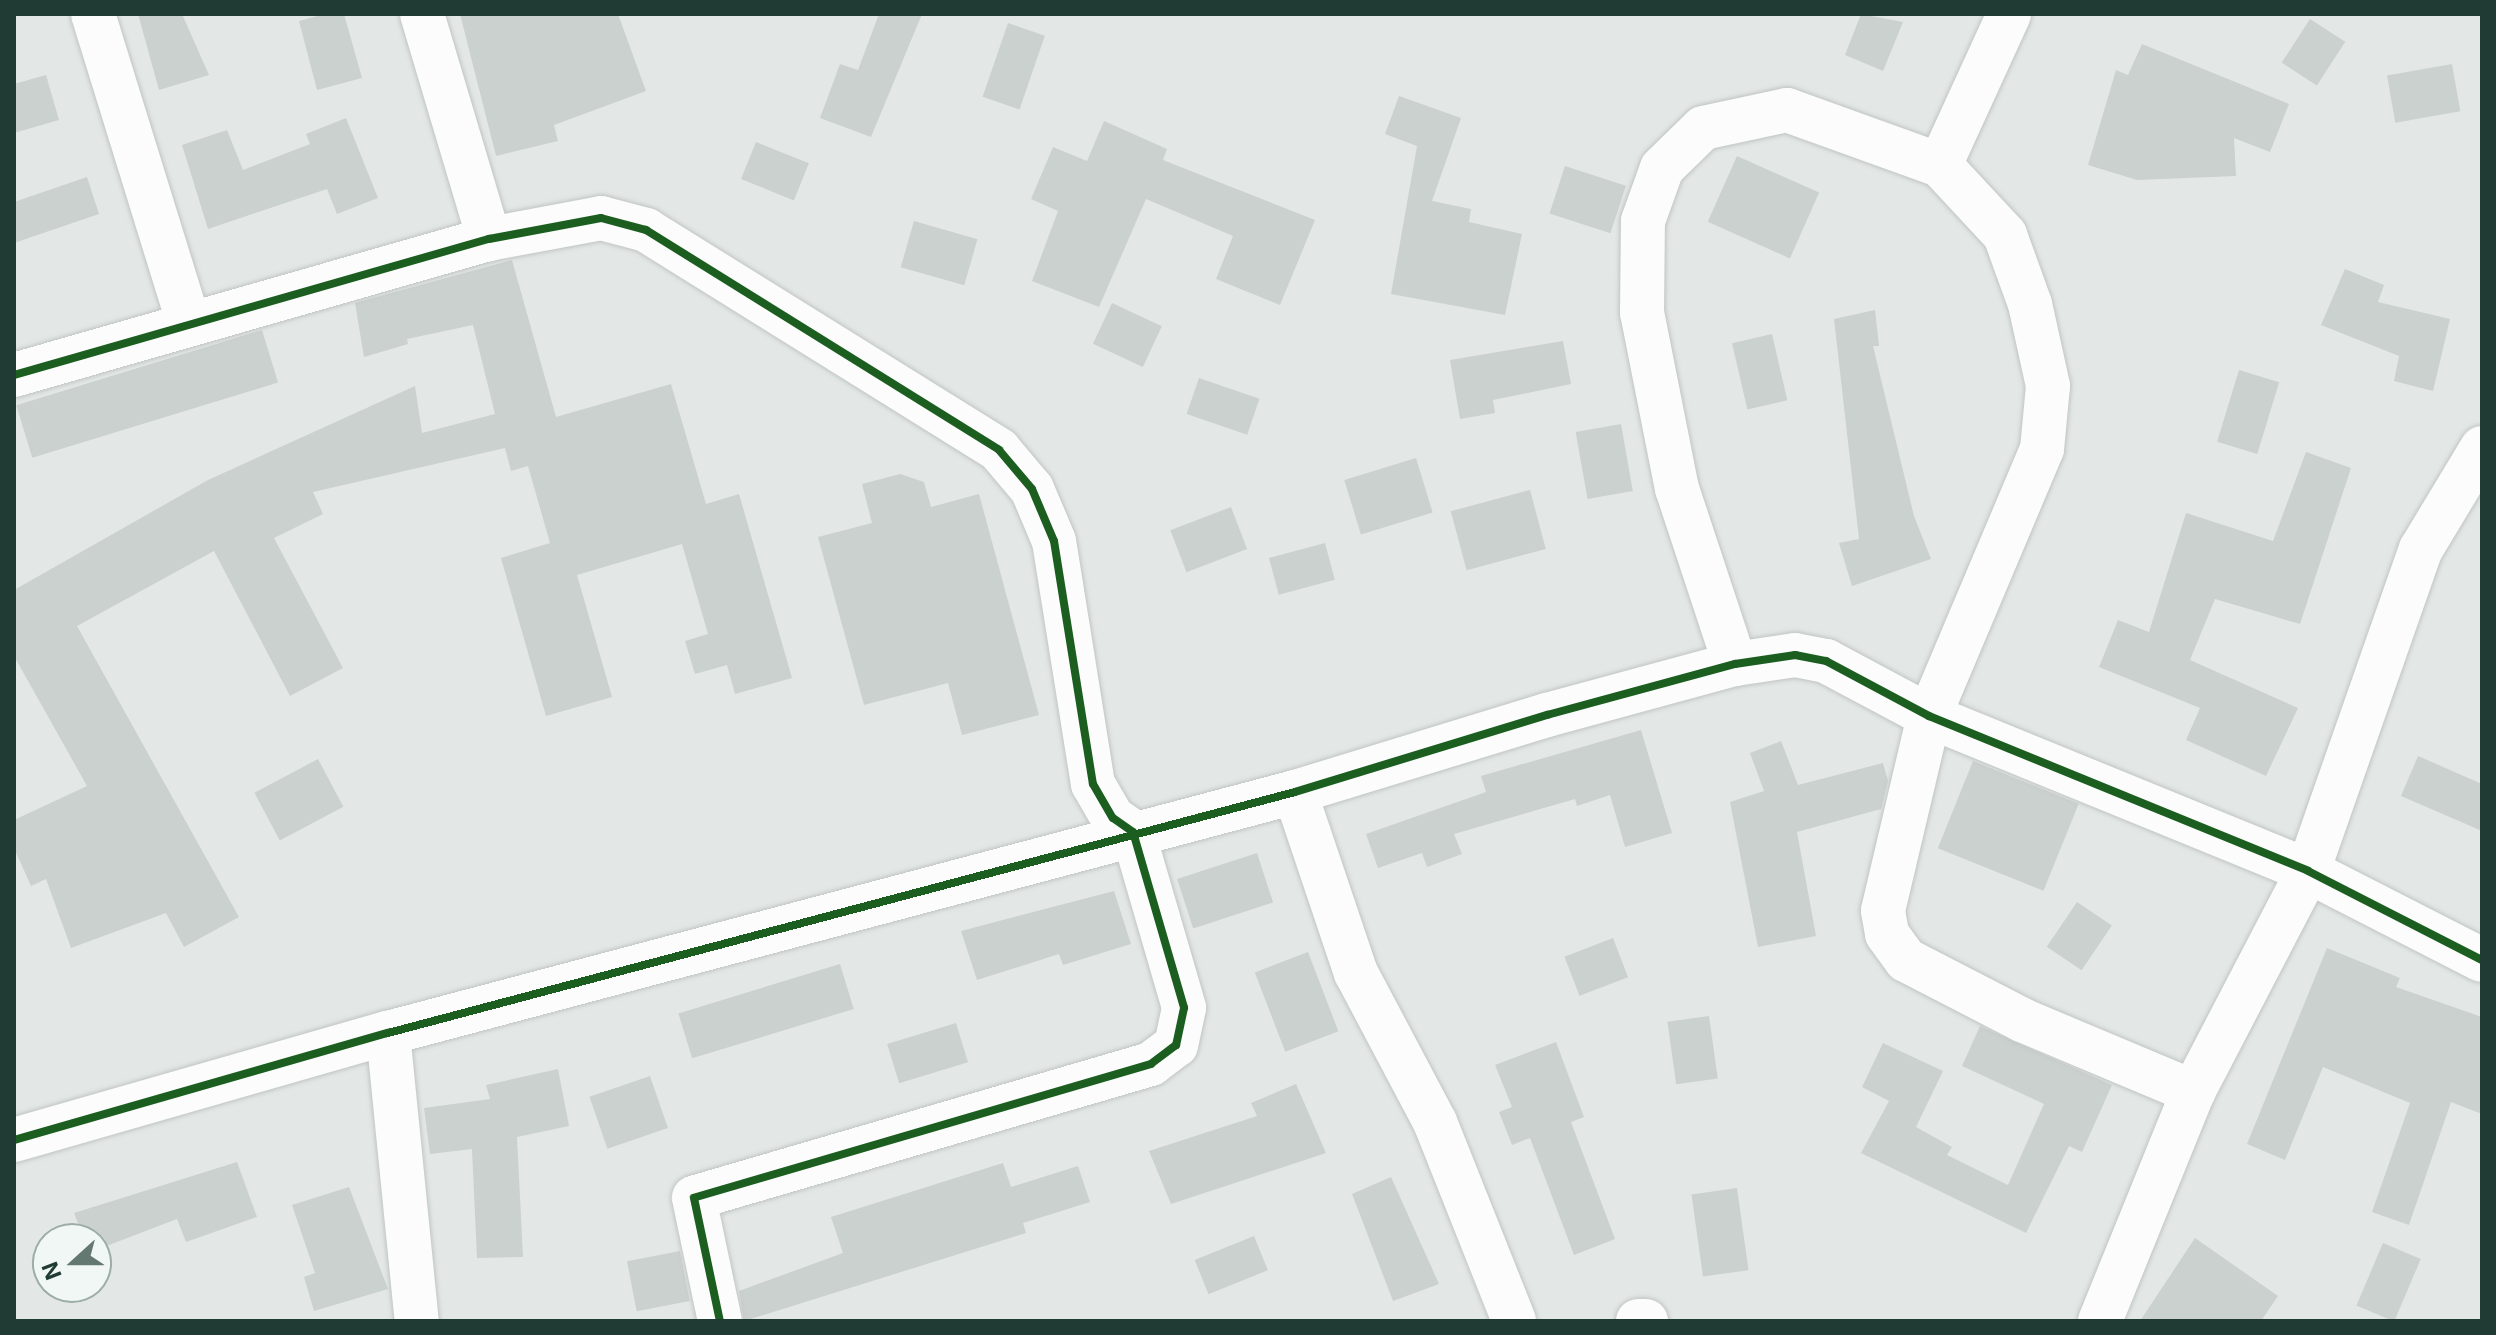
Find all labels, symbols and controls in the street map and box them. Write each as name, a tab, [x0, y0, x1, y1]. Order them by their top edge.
north arrow	[32, 1223, 112, 1303]
text: N	[36, 1258, 67, 1283]

